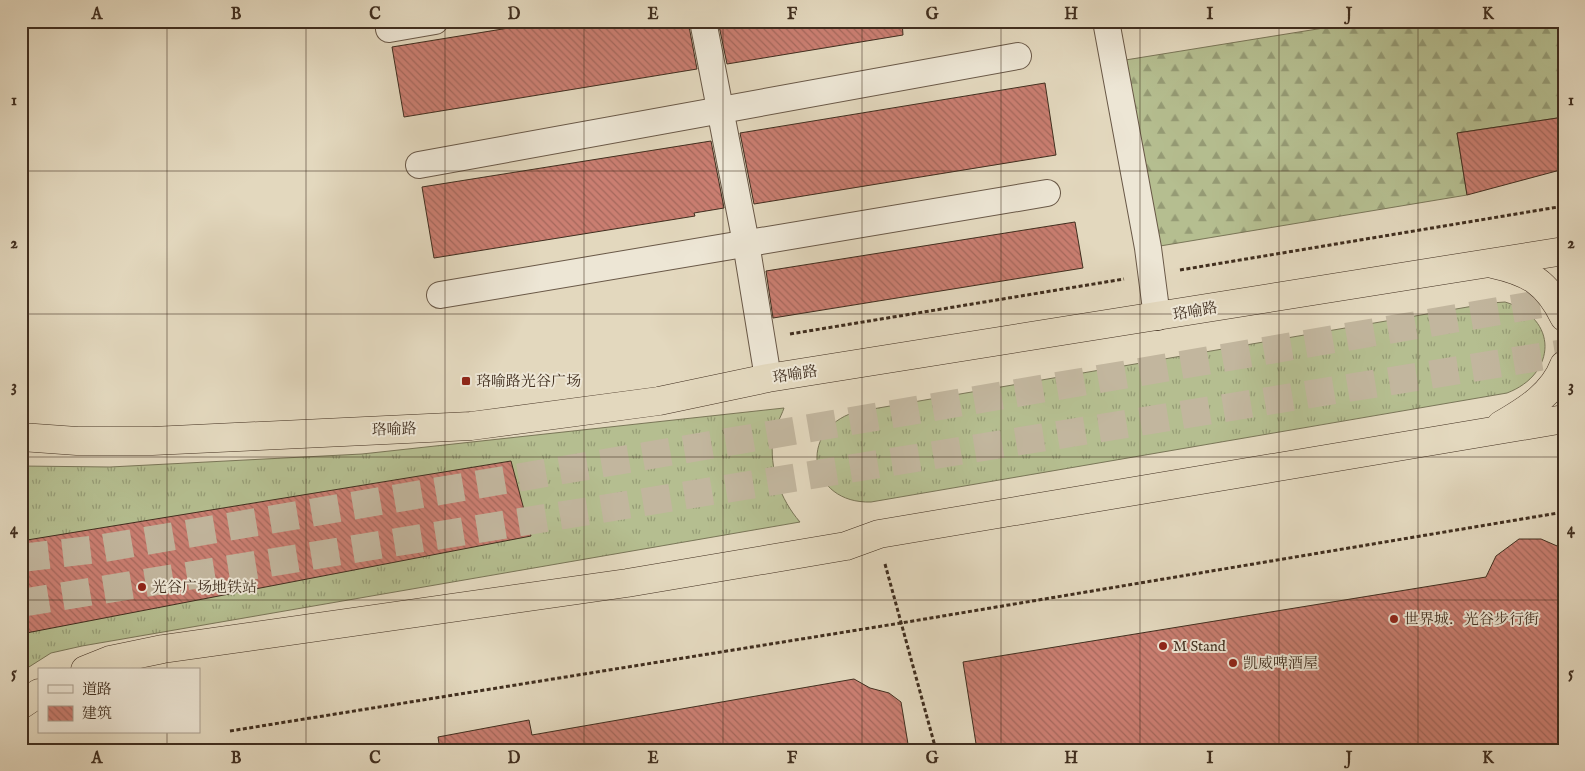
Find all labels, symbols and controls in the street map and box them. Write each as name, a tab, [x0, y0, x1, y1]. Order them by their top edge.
text: A	[91, 5, 104, 25]
text: B	[231, 5, 242, 25]
text: C	[369, 5, 381, 25]
text: D	[508, 5, 521, 25]
text: E	[647, 5, 659, 25]
text: F	[787, 5, 798, 25]
text: G	[926, 5, 939, 25]
text: H	[1064, 5, 1078, 25]
text: I	[1207, 5, 1214, 25]
text: J	[1344, 5, 1353, 25]
text: K	[1482, 5, 1495, 25]
text: 1	[11, 91, 17, 111]
text: 1	[1568, 91, 1574, 111]
text: 2	[10, 234, 18, 254]
text: 2	[1567, 234, 1575, 254]
street label: 珞喻路	[1171, 298, 1219, 325]
street label: 珞喻路	[771, 362, 819, 387]
place label: 珞喻路光谷广场	[476, 372, 581, 391]
marker: 珞喻路光谷广场	[460, 375, 472, 387]
text: 3	[11, 377, 17, 397]
text: 3	[1568, 377, 1574, 397]
street label: 珞喻路	[371, 419, 417, 440]
text: 4	[10, 520, 19, 540]
text: 4	[1567, 520, 1576, 540]
place label: 光谷广场地铁站	[152, 578, 257, 597]
marker: 光谷广场地铁站	[136, 581, 148, 593]
place label: 世界城．光谷步行街	[1404, 610, 1539, 629]
marker: 世界城．光谷步行街	[1388, 613, 1400, 625]
place label: M Stand	[1173, 637, 1227, 656]
marker: M Stand	[1157, 640, 1169, 652]
place label: 凯威啤酒屋	[1243, 654, 1318, 673]
marker: 凯威啤酒屋	[1227, 657, 1239, 669]
text: 5	[11, 664, 17, 684]
text: 5	[1568, 664, 1574, 684]
legend	[38, 668, 200, 734]
text: 道路	[82, 680, 112, 699]
text: 建筑	[82, 704, 112, 723]
text: A	[91, 749, 104, 769]
text: B	[231, 749, 242, 769]
text: C	[369, 749, 381, 769]
text: D	[508, 749, 521, 769]
text: E	[647, 749, 659, 769]
text: F	[787, 749, 798, 769]
text: G	[926, 749, 939, 769]
text: H	[1064, 749, 1078, 769]
text: I	[1207, 749, 1214, 769]
text: J	[1344, 749, 1353, 769]
text: K	[1482, 749, 1495, 769]

